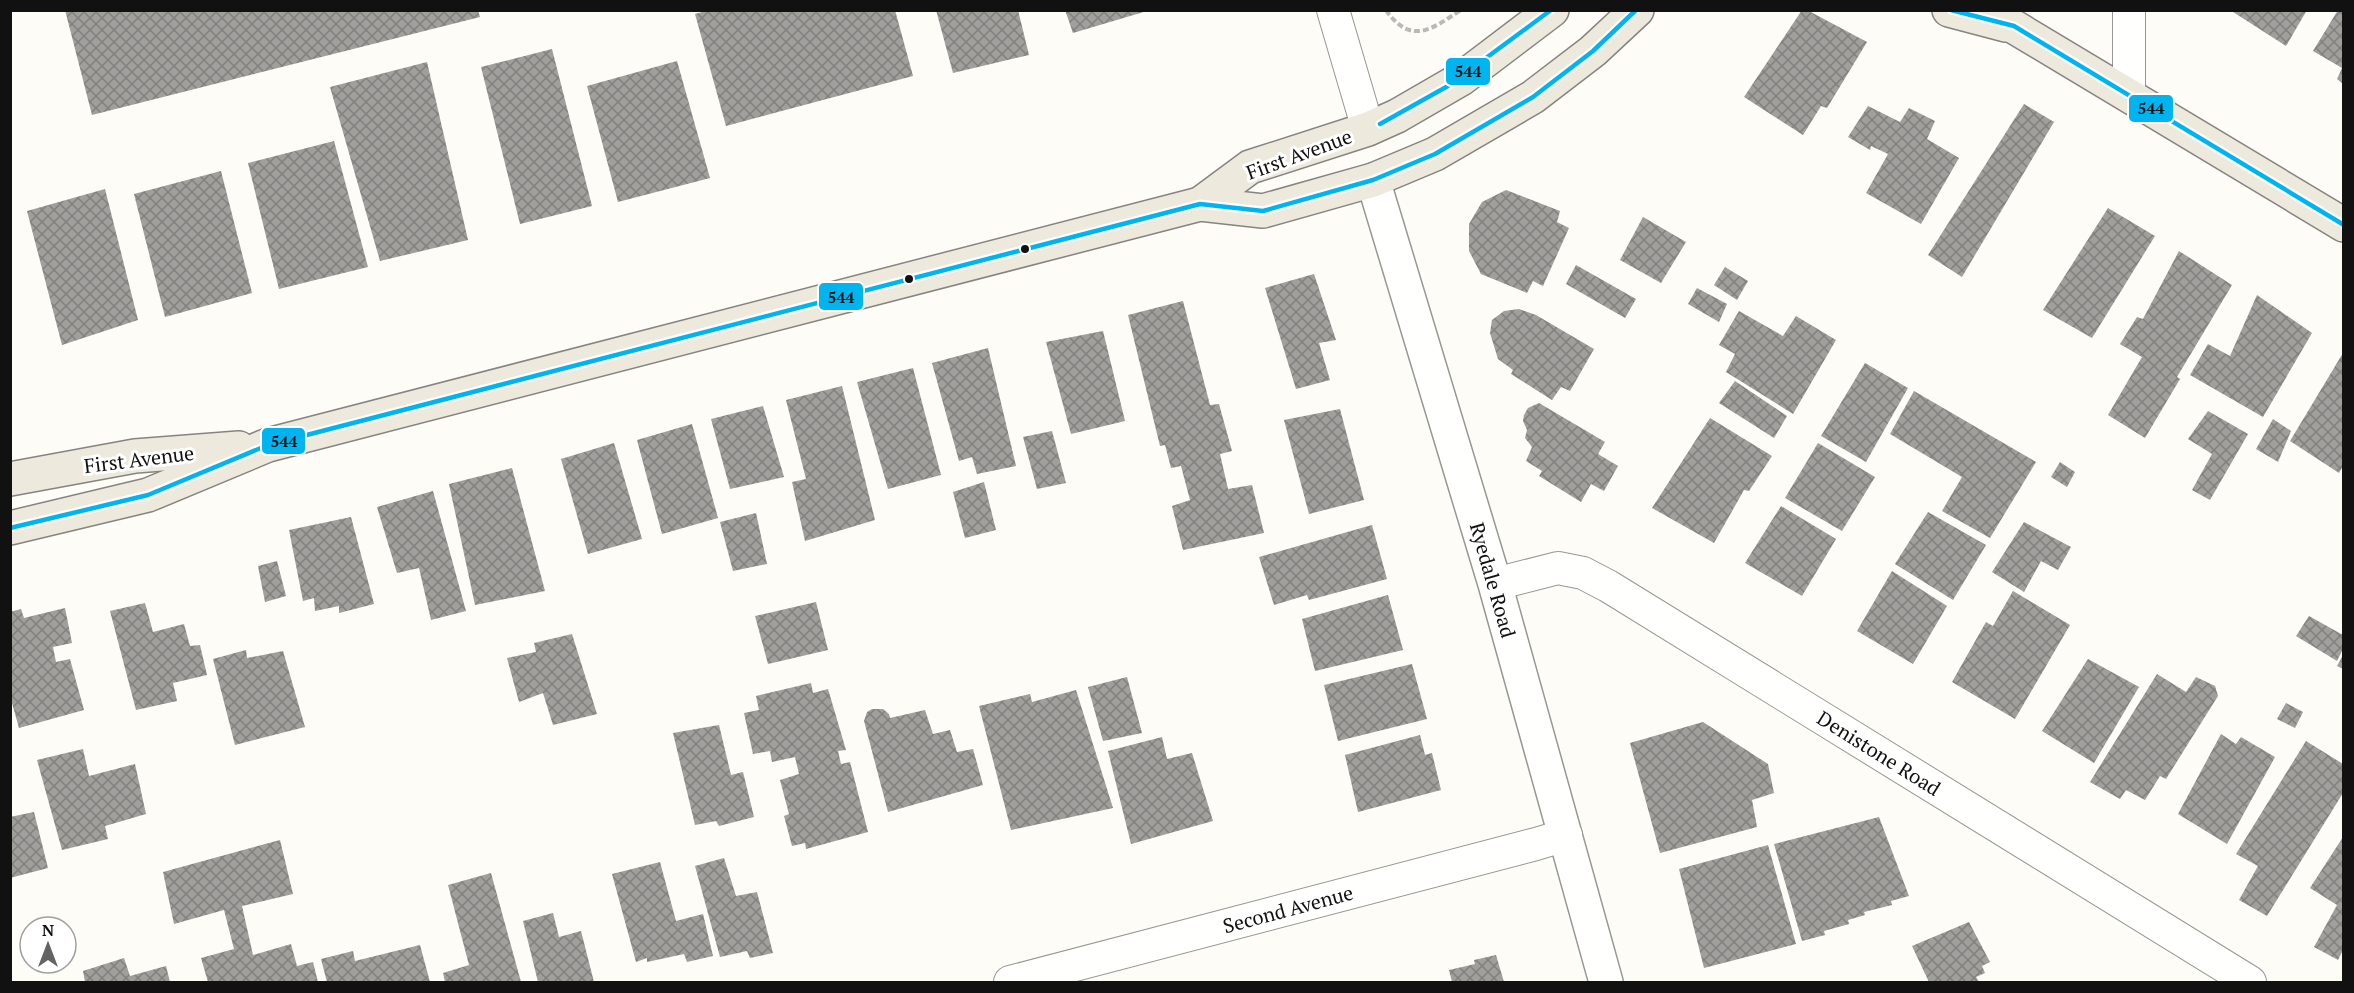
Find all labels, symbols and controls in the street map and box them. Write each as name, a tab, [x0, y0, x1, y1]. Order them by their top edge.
line badge: 544	[1445, 57, 1491, 86]
text: 544	[1454, 60, 1482, 82]
line badge: 544	[2128, 94, 2174, 123]
text: 544	[2137, 97, 2165, 119]
street label: First Avenue	[1242, 122, 1356, 186]
unlabelled marker	[1019, 243, 1031, 255]
unlabelled marker	[903, 273, 915, 285]
line badge: 544	[818, 282, 864, 311]
text: 544	[827, 286, 855, 308]
line badge: 544	[261, 427, 306, 455]
text: 544	[270, 430, 298, 452]
street label: First Avenue	[82, 439, 196, 479]
street label: Ryedale Road	[1464, 519, 1522, 641]
street label: Denistone Road	[1812, 704, 1946, 802]
street label: Second Avenue	[1220, 879, 1356, 939]
north arrow	[18, 915, 78, 975]
text: N	[42, 919, 54, 941]

